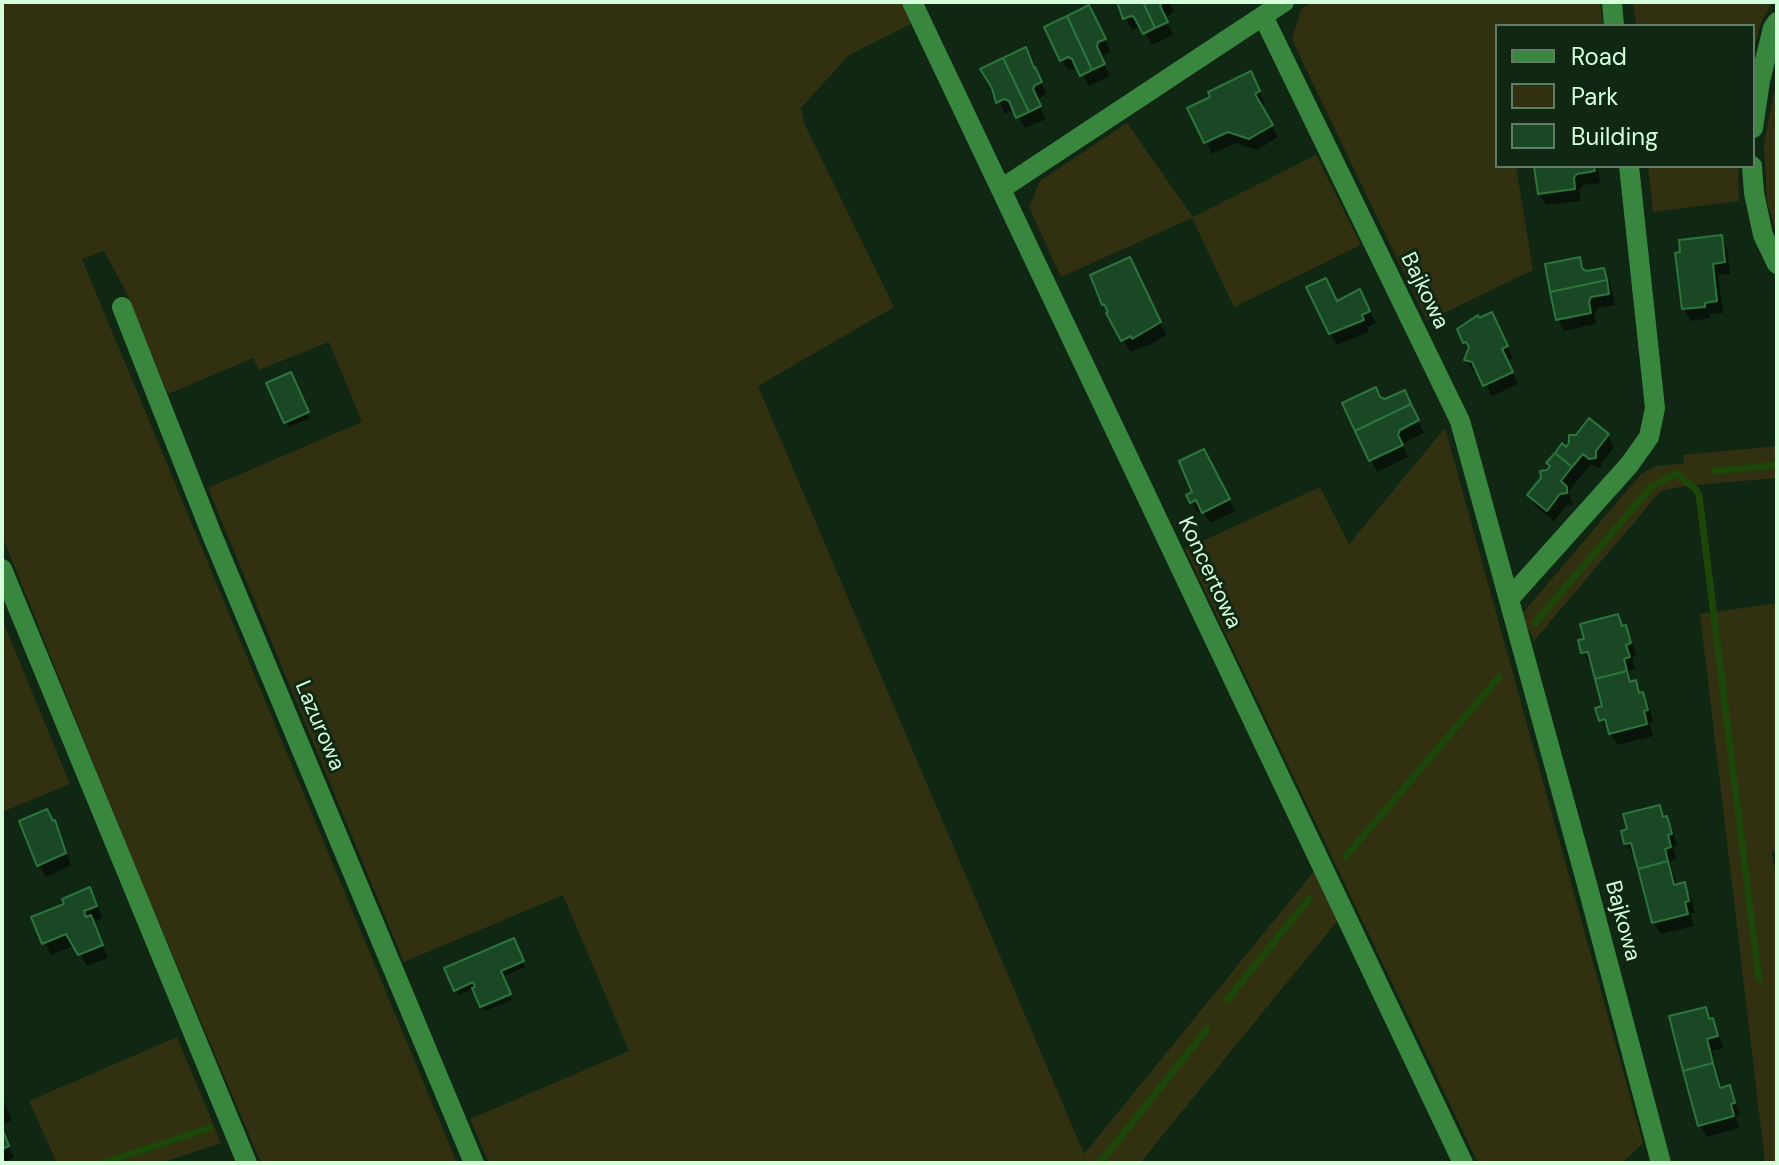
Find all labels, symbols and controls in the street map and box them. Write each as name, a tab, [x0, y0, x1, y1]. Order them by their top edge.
legend	[1495, 24, 1755, 168]
text: Road	[1571, 41, 1627, 72]
text: Park	[1571, 81, 1618, 112]
text: Building	[1571, 121, 1658, 152]
street label: Bajkowa	[1394, 248, 1454, 334]
street label: Koncertowa	[1172, 513, 1246, 633]
street label: Lazurowa	[288, 677, 350, 775]
street label: Bajkowa	[1599, 878, 1645, 964]

